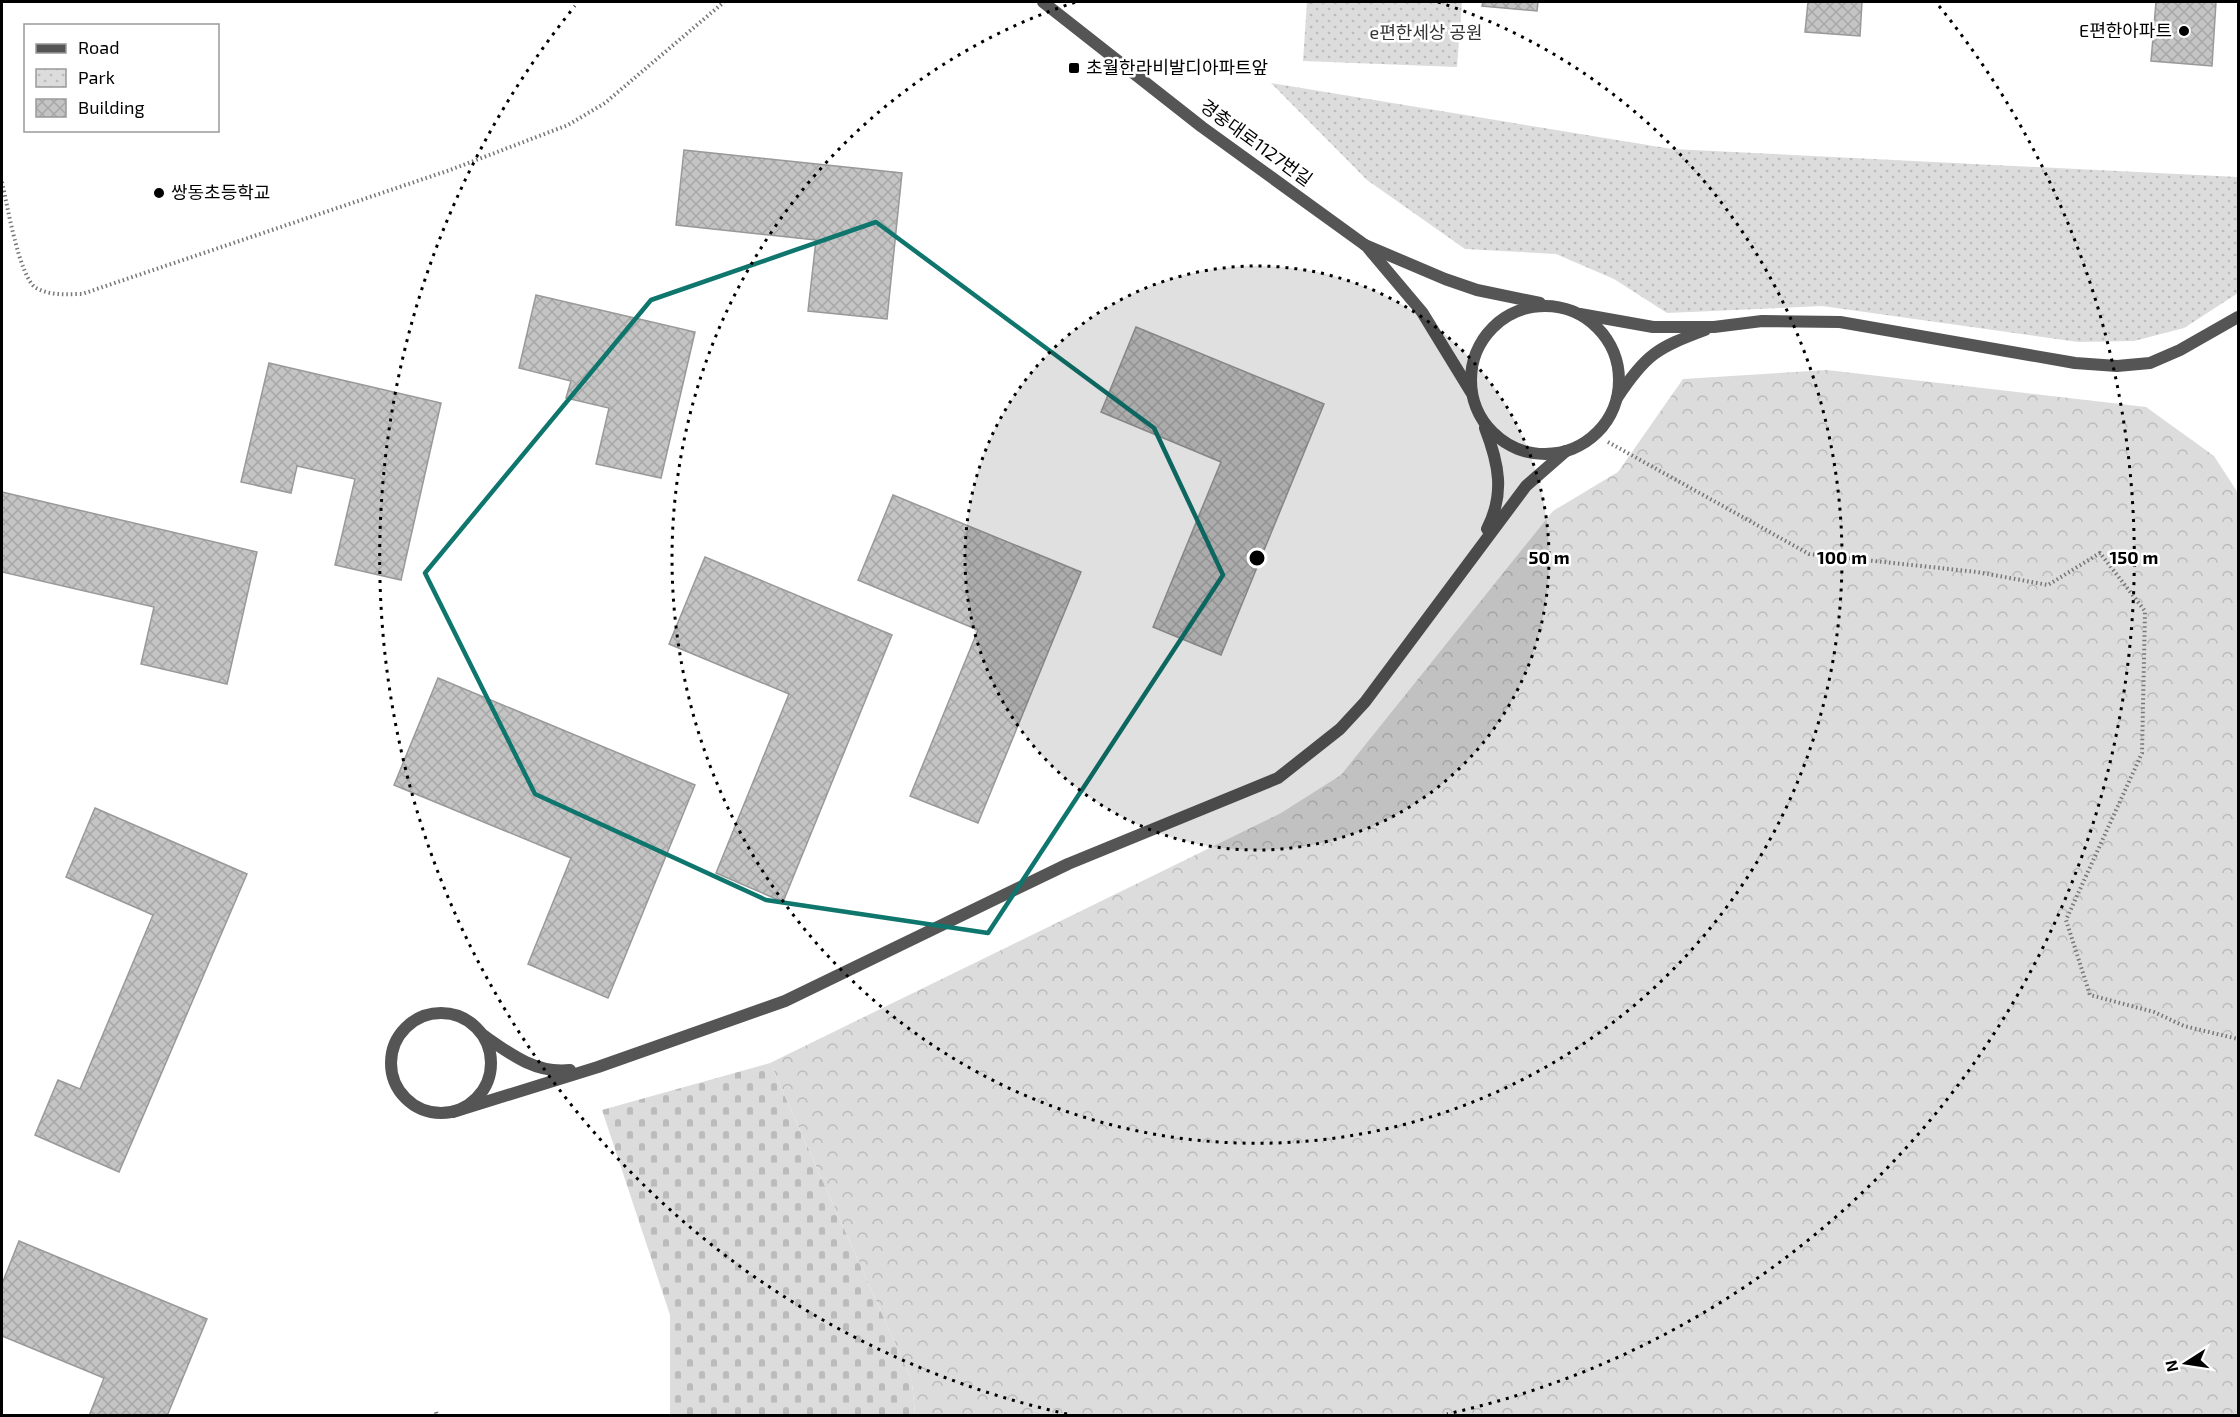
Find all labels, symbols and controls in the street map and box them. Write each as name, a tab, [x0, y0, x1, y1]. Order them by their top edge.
place label: E편한아파트	[2079, 19, 2172, 41]
park label: e편한세상 공원	[1369, 21, 1483, 43]
legend	[24, 24, 219, 132]
marker: E편한아파트	[2177, 24, 2191, 38]
text: Road	[78, 36, 119, 58]
place label: 초월한라비발디아파트앞	[1086, 56, 1268, 78]
marker: 초월한라비발디아파트앞	[1067, 61, 1081, 75]
text: Park	[78, 66, 115, 88]
street label: 경충대로1127번길	[1196, 94, 1317, 190]
text: Building	[78, 96, 145, 118]
place label: 쌍동초등학교	[171, 181, 270, 203]
marker: 쌍동초등학교	[152, 186, 166, 200]
text: 50 m	[1528, 546, 1570, 568]
text: 100 m	[1817, 546, 1867, 568]
text: 150 m	[2110, 546, 2158, 568]
centre of rings	[1247, 548, 1267, 568]
north arrow	[2156, 1333, 2216, 1393]
text: N	[2160, 1359, 2181, 1374]

